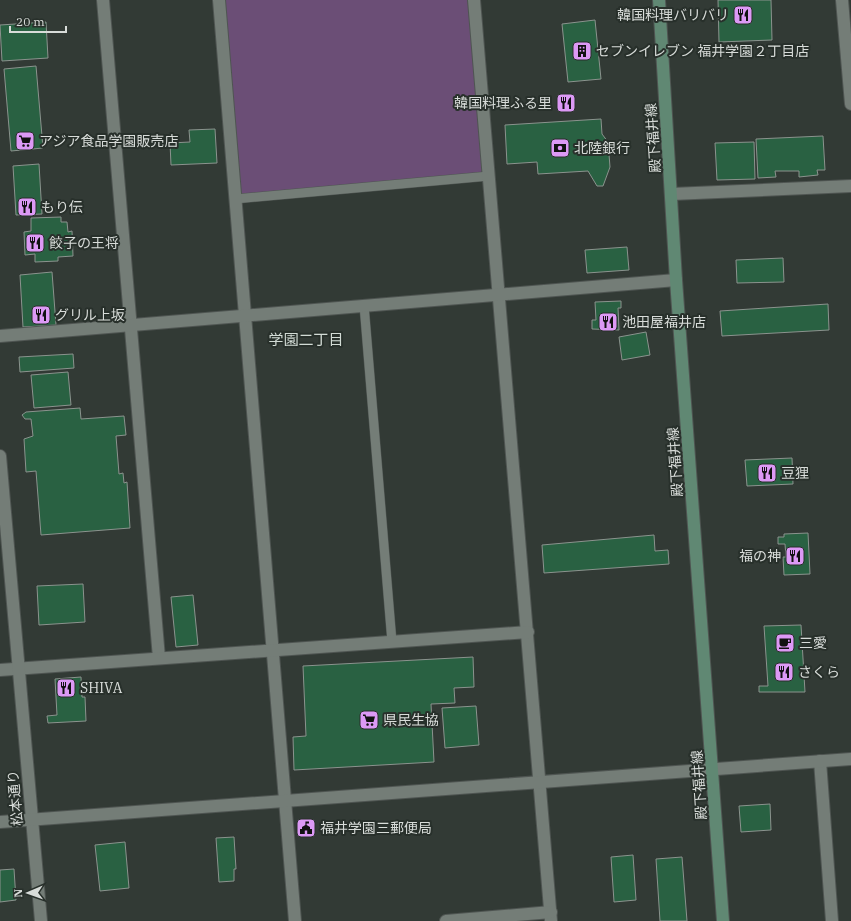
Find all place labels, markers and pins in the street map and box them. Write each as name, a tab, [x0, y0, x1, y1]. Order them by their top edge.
restaurant icon: 韓国料理バリバリ	[732, 4, 754, 26]
place label: 韓国料理バリバリ	[617, 6, 729, 24]
building icon: セブンイレブン 福井学園２丁目店	[571, 40, 593, 62]
place label: セブンイレブン 福井学園２丁目店	[596, 42, 809, 60]
restaurant icon: 韓国料理ふる里	[555, 92, 577, 114]
place label: 韓国料理ふる里	[454, 94, 552, 112]
supermarket icon: アジア食品学園販売店	[14, 130, 36, 152]
place label: アジア食品学園販売店	[39, 132, 178, 150]
bank icon: 北陸銀行	[549, 137, 571, 159]
place label: 北陸銀行	[574, 139, 630, 157]
restaurant icon: もり伝	[16, 196, 38, 218]
place label: もり伝	[41, 198, 83, 216]
restaurant icon: 餃子の王将	[24, 232, 46, 254]
place label: 餃子の王将	[49, 234, 119, 252]
restaurant icon: グリル上坂	[30, 304, 52, 326]
place label: グリル上坂	[55, 306, 125, 324]
restaurant icon: 池田屋福井店	[597, 311, 619, 333]
place label: 池田屋福井店	[622, 313, 706, 331]
restaurant icon: 豆狸	[756, 462, 778, 484]
place label: 豆狸	[781, 464, 809, 482]
restaurant icon: 福の神	[784, 545, 806, 567]
place label: 福の神	[739, 547, 781, 565]
cafe icon: 三愛	[774, 632, 796, 654]
place label: 三愛	[799, 634, 827, 652]
restaurant icon: さくら	[773, 661, 795, 683]
place label: さくら	[798, 663, 840, 681]
restaurant icon: SHIVA	[55, 677, 77, 699]
place label: SHIVA	[80, 679, 123, 697]
supermarket icon: 県民生協	[358, 709, 380, 731]
place label: 県民生協	[383, 711, 439, 729]
public building icon: 福井学園三郵便局	[295, 817, 317, 839]
place label: 福井学園三郵便局	[320, 819, 432, 837]

